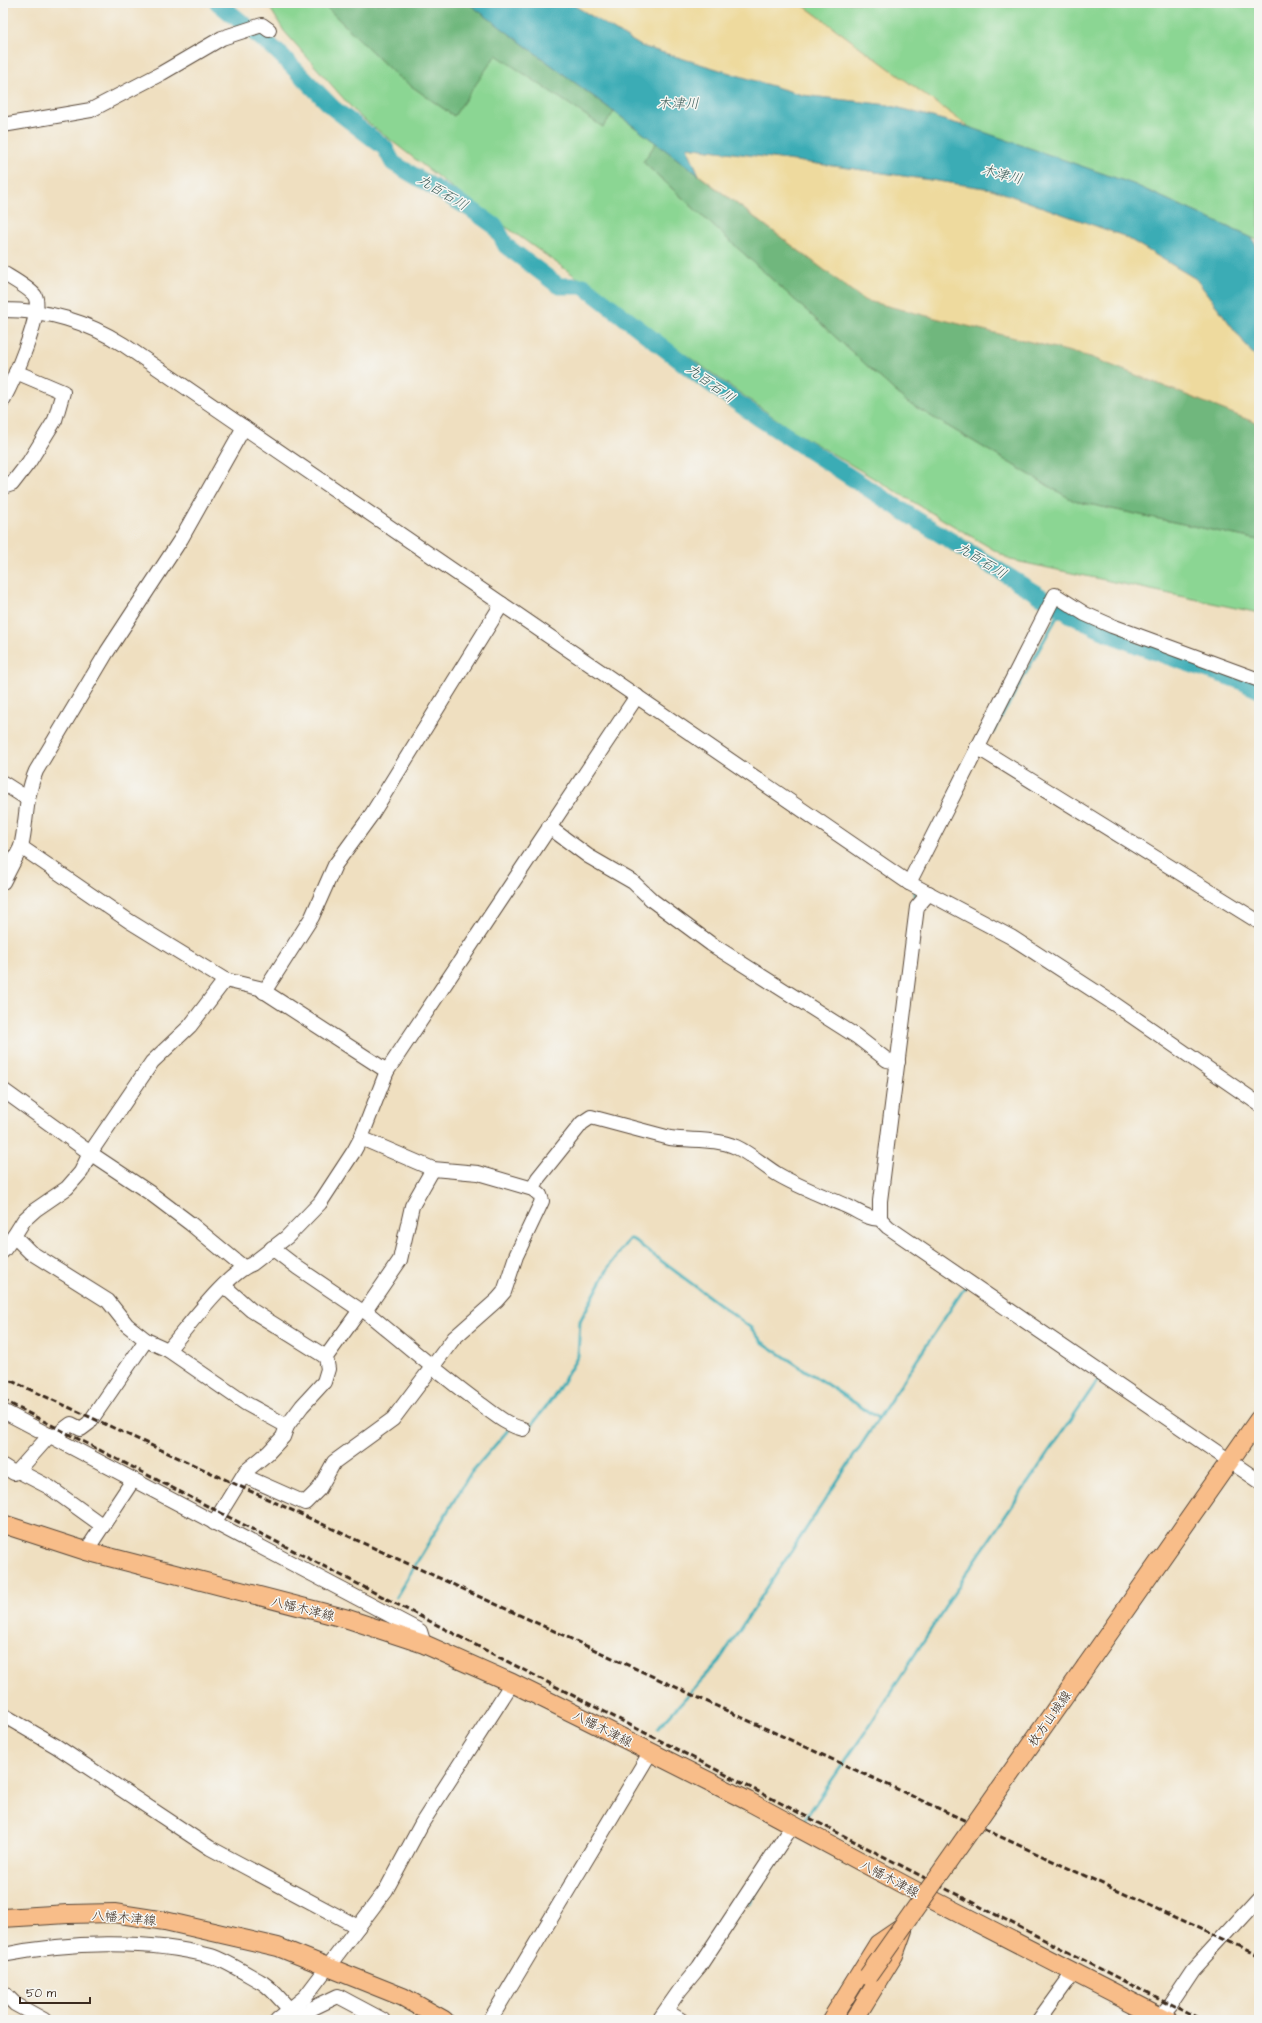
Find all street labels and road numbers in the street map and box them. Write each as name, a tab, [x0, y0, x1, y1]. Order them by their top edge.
street label: 八幡木津線	[269, 1592, 337, 1626]
street label: 枚方山城線	[1024, 1686, 1076, 1750]
street label: 八幡木津線	[569, 1706, 636, 1752]
street label: 八幡木津線	[857, 1856, 923, 1903]
street label: 八幡木津線	[91, 1906, 158, 1930]

